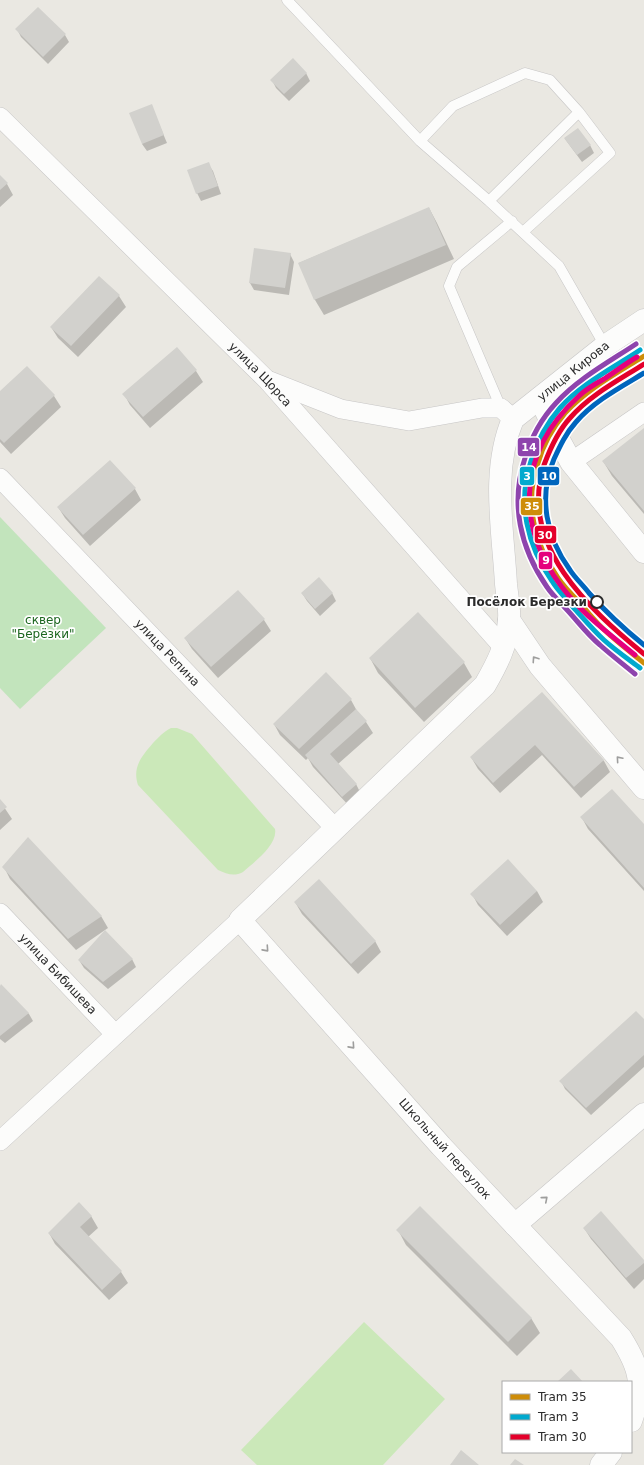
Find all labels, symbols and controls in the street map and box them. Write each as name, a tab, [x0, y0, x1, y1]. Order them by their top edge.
street label: улица Кирова	[535, 338, 612, 404]
street label: улица Щорса	[226, 339, 294, 410]
line badge: 14	[517, 437, 540, 457]
text: 14	[521, 441, 537, 454]
line badge: 3	[519, 466, 535, 486]
line badge: 10	[537, 466, 560, 486]
text: 3	[523, 470, 531, 483]
text: 10	[541, 470, 557, 483]
line badge: 35	[520, 497, 543, 516]
text: 35	[524, 500, 540, 513]
line badge: 30	[534, 525, 557, 544]
text: 30	[537, 529, 553, 542]
line badge: 9	[538, 551, 553, 570]
text: 9	[542, 554, 550, 567]
place label: Посёлок Березки	[467, 595, 587, 609]
marker: Посёлок Березки	[590, 595, 604, 609]
park label: сквер "Берёзки"	[11, 613, 75, 641]
street label: улица Репина	[132, 616, 203, 689]
one-way arrow	[532, 656, 540, 663]
one-way arrow	[616, 756, 623, 763]
street label: улица Бибишева	[16, 931, 99, 1017]
one-way arrow	[261, 945, 268, 952]
one-way arrow	[348, 1042, 355, 1049]
street label: Школьный переулок	[396, 1096, 494, 1202]
one-way arrow	[540, 1197, 547, 1204]
legend	[502, 1381, 632, 1453]
text: Tram 35	[537, 1390, 587, 1404]
text: Tram 3	[537, 1410, 579, 1424]
text: Tram 30	[537, 1430, 587, 1444]

